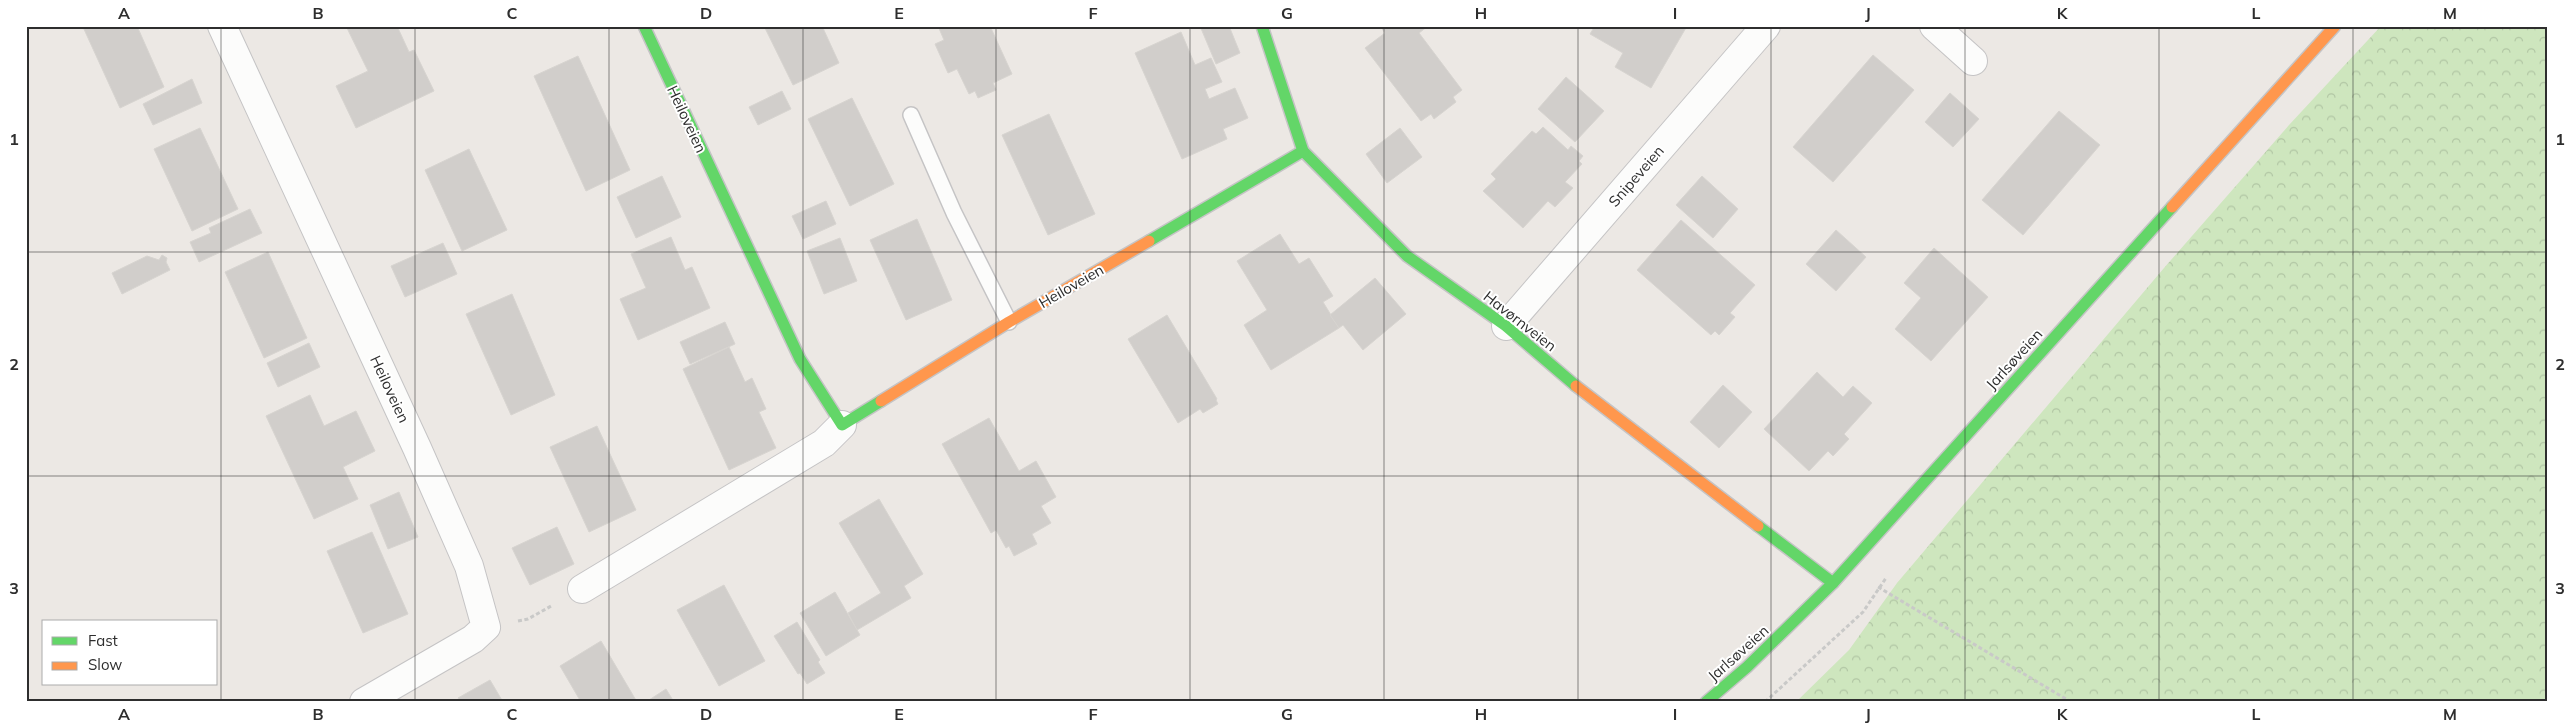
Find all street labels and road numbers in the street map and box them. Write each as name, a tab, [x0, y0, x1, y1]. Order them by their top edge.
street label: Heiloveien	[663, 82, 711, 156]
street label: Snipeveien	[1604, 141, 1668, 211]
street label: Heiloveien	[1035, 260, 1107, 312]
street label: Havørnveien	[1480, 287, 1560, 355]
street label: Jarlsøveien	[1982, 325, 2046, 393]
street label: Heiloveien	[366, 352, 414, 426]
street label: Jarlsøveien	[1704, 621, 1772, 685]

